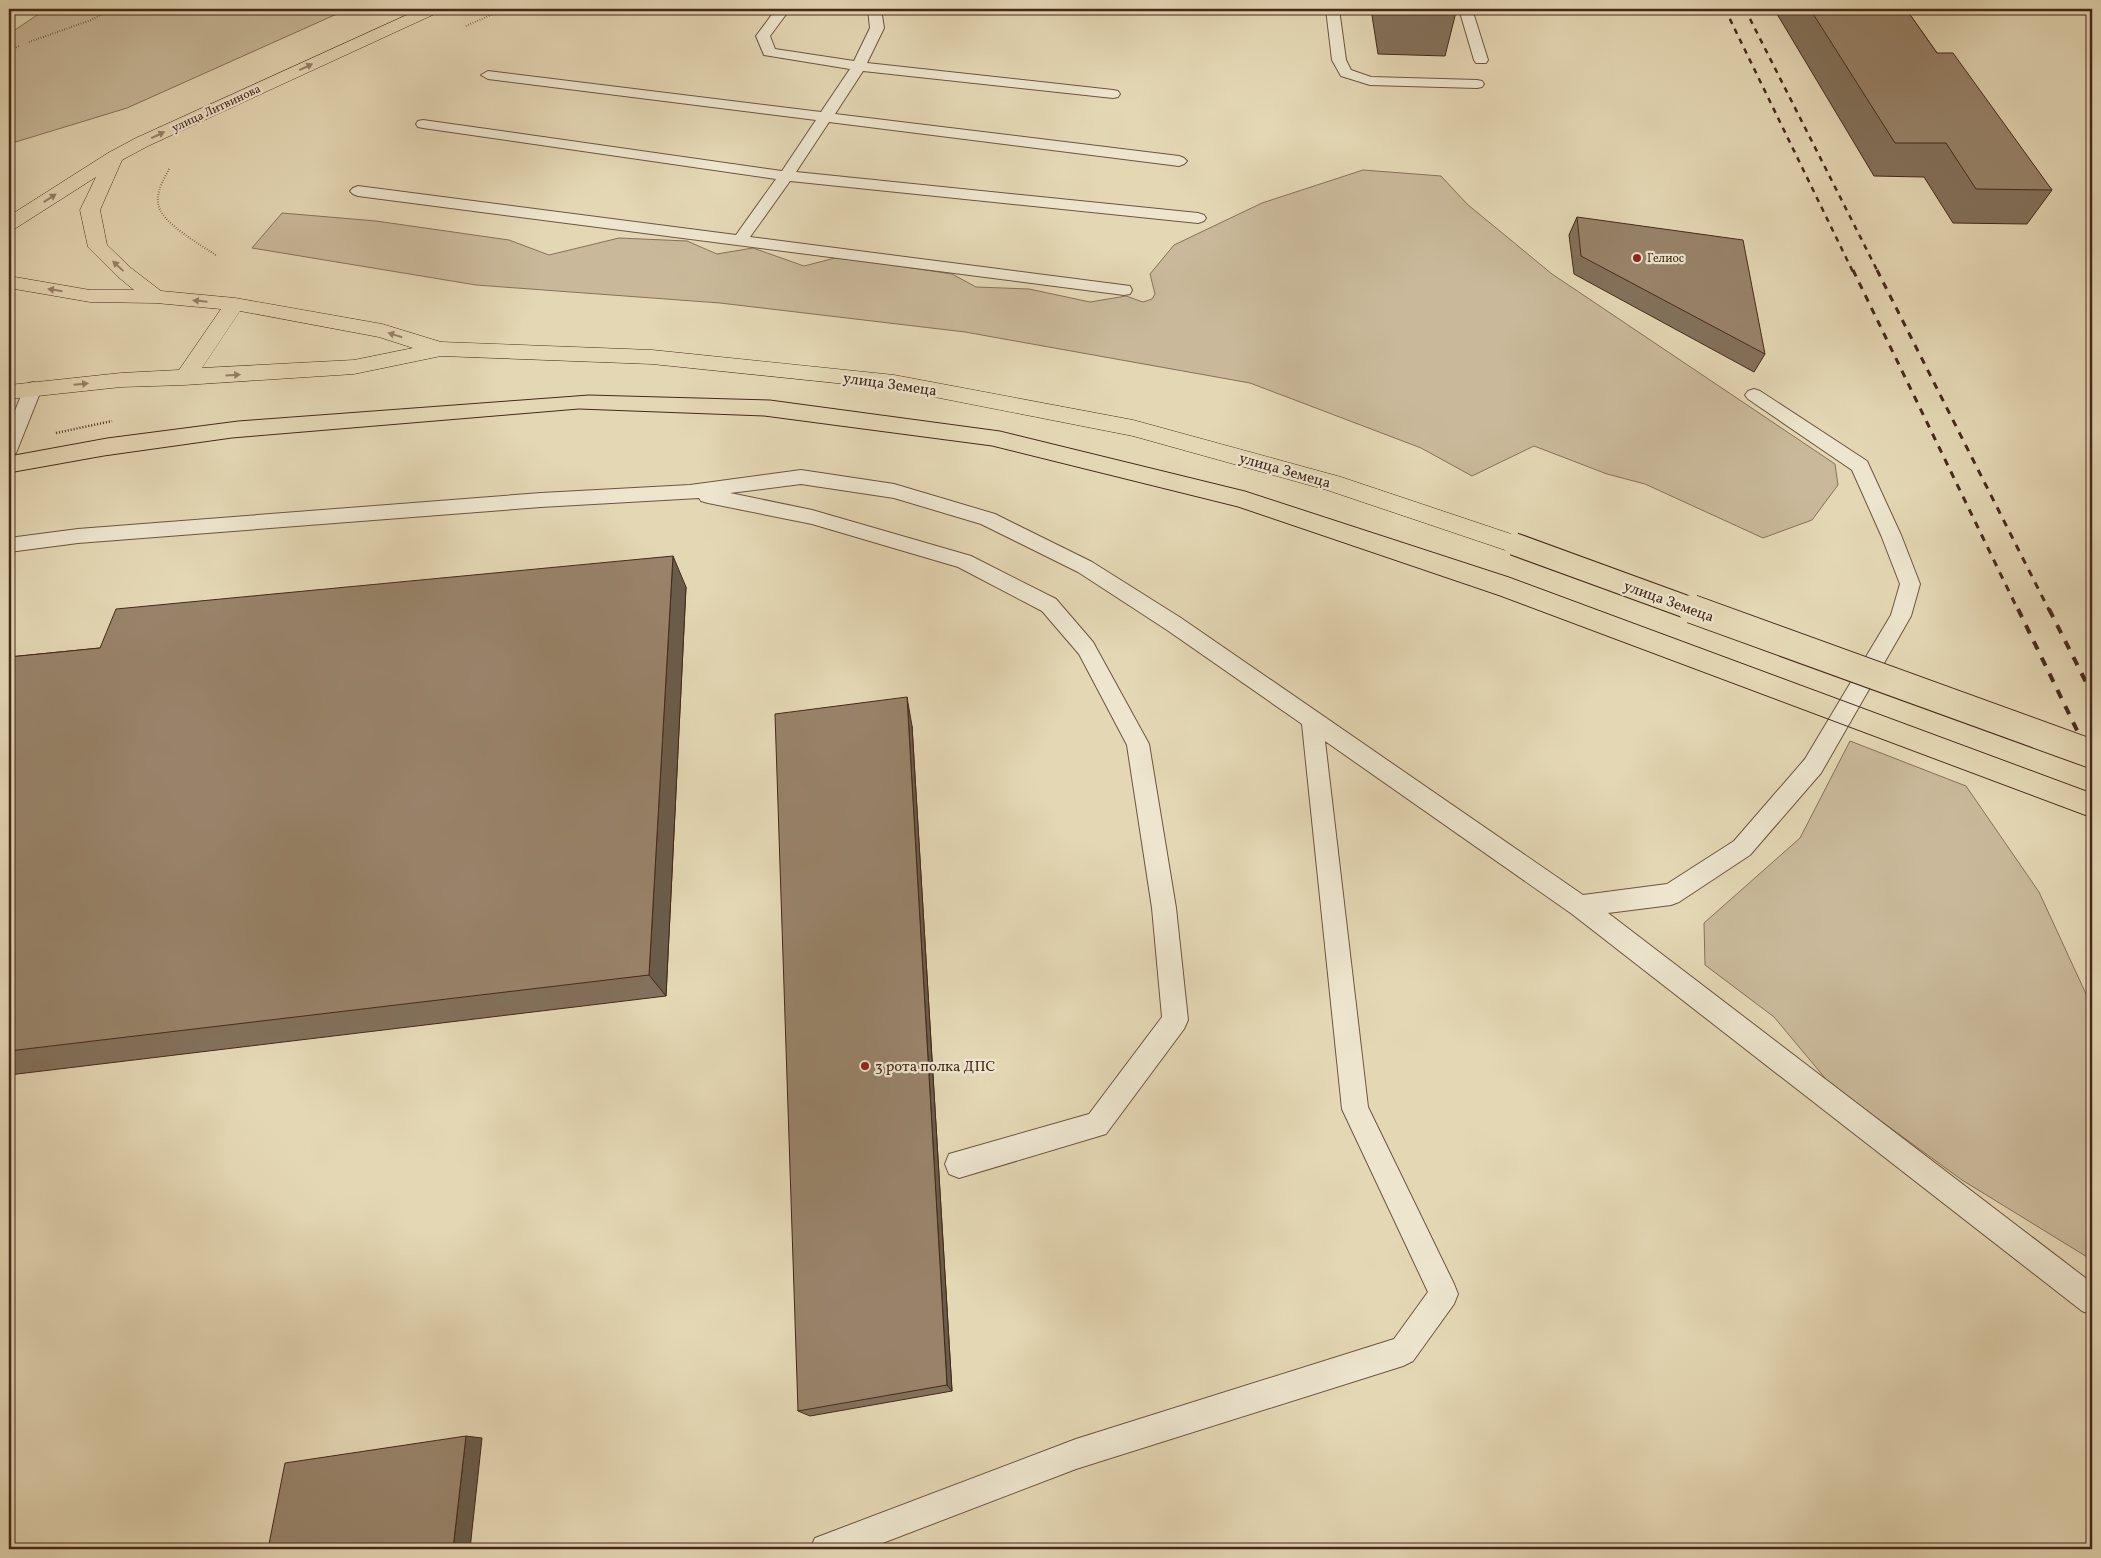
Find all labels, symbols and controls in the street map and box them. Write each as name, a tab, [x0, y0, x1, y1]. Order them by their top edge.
one-way arrow	[299, 63, 313, 71]
street label: улица Литвинова	[169, 81, 263, 137]
one-way arrow	[151, 130, 165, 138]
one-way arrow	[43, 193, 56, 203]
place label: Гелиос	[1647, 251, 1684, 267]
marker: Гелиос	[1631, 252, 1643, 264]
one-way arrow	[113, 261, 125, 273]
one-way arrow	[47, 286, 63, 294]
one-way arrow	[192, 296, 208, 304]
one-way arrow	[387, 331, 402, 339]
street label: улица Земеца	[842, 369, 938, 402]
one-way arrow	[225, 370, 241, 378]
one-way arrow	[74, 379, 90, 387]
street label: улица Земеца	[1236, 448, 1333, 495]
street label: улица Земеца	[1620, 576, 1717, 628]
place label: 3 рота полка ДПС	[875, 1057, 996, 1078]
marker: 3 рота полка ДПС	[859, 1060, 871, 1072]

